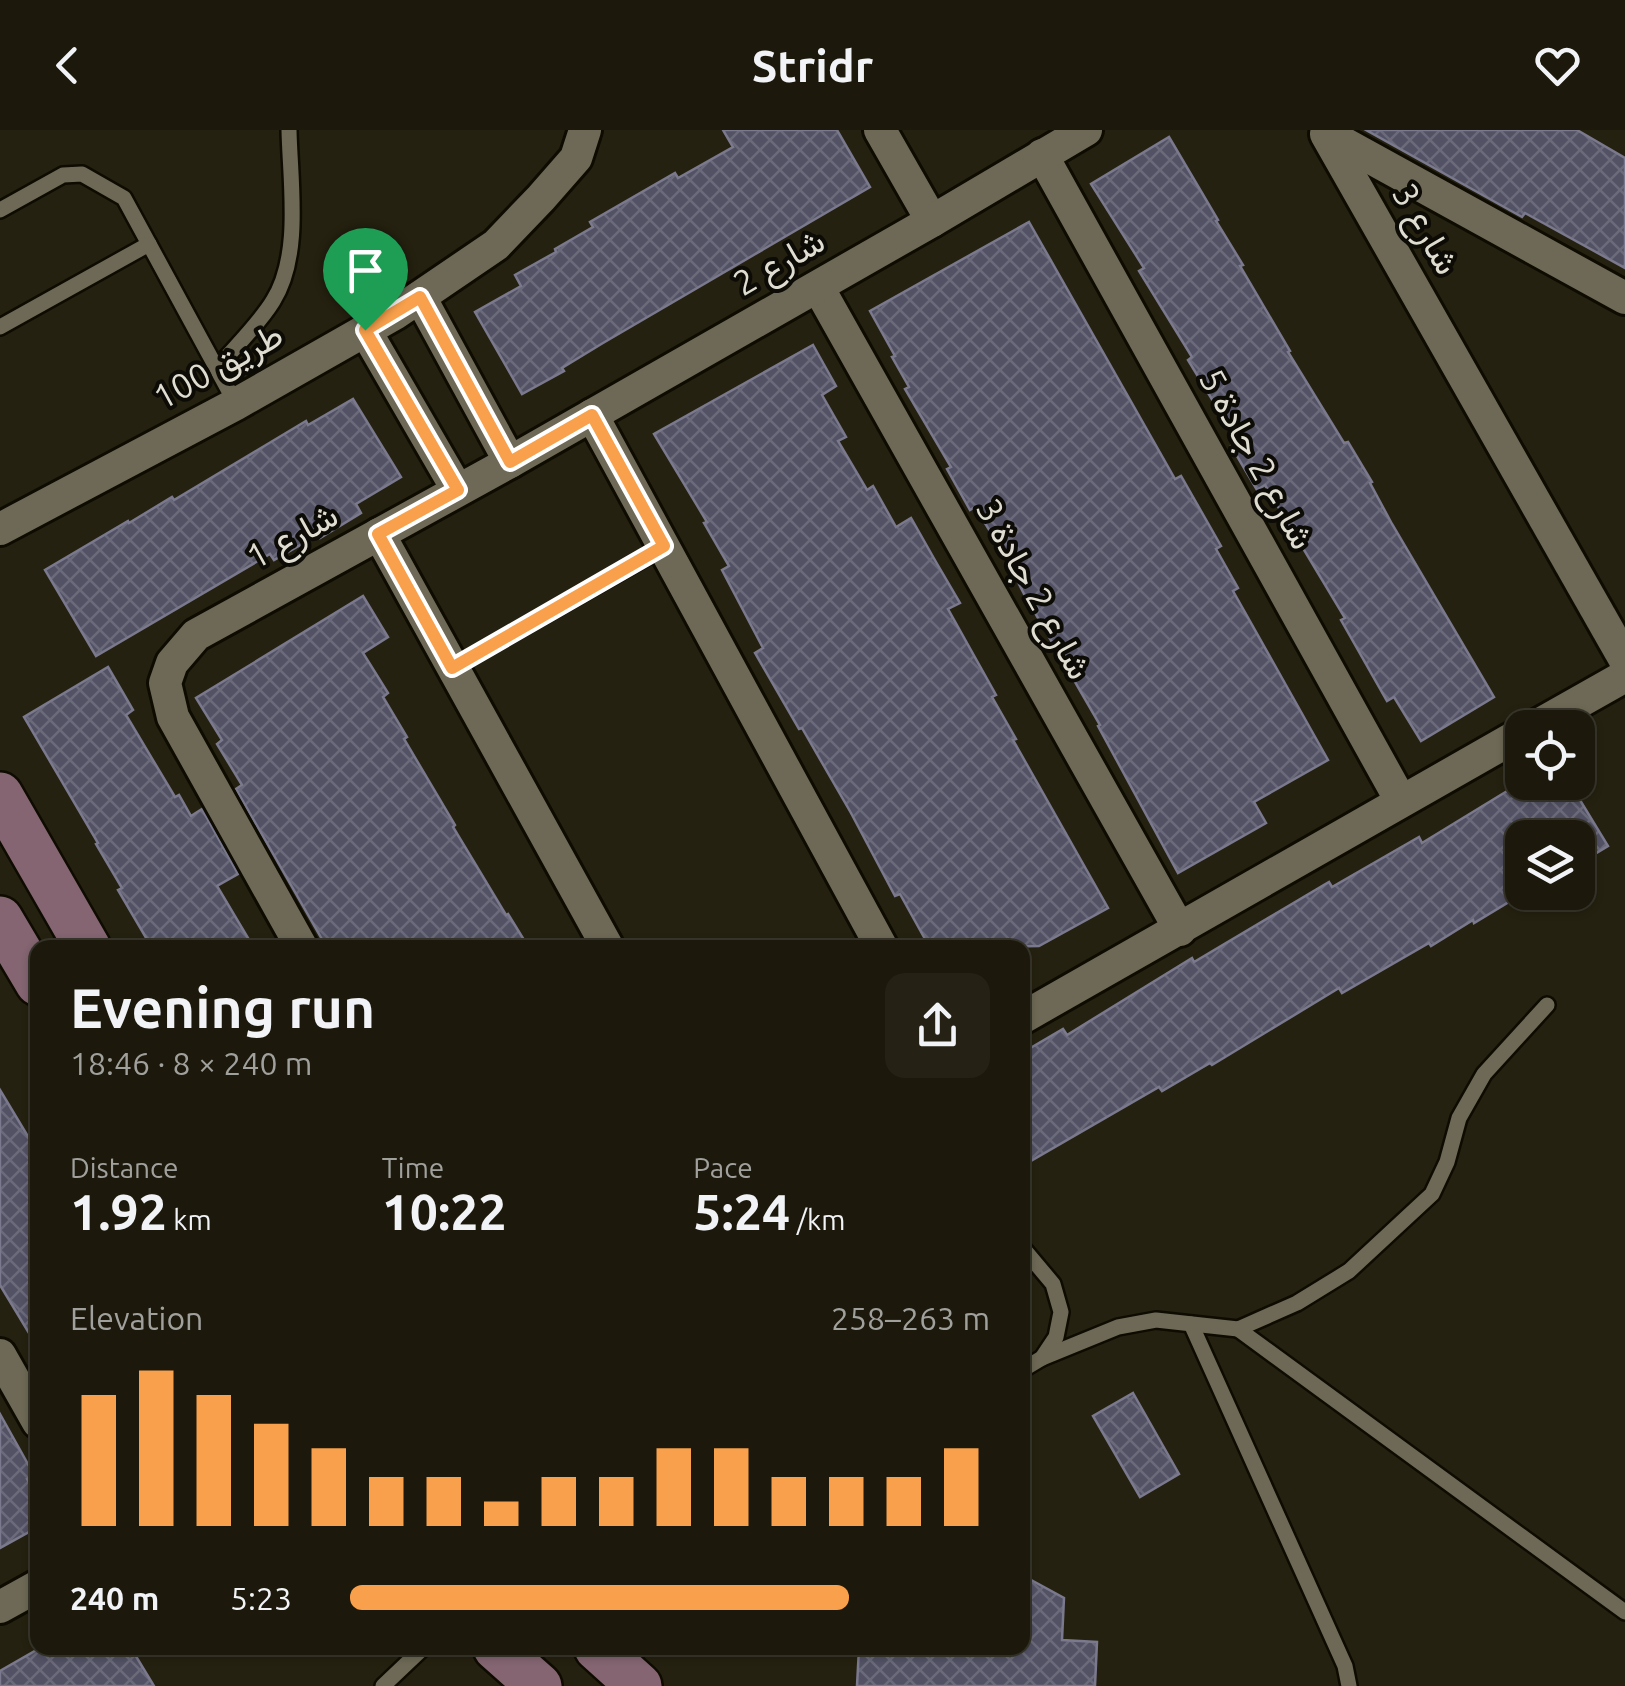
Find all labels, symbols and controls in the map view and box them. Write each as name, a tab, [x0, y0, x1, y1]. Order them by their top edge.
icon: back	[40, 38, 95, 93]
icon: heart	[1530, 38, 1585, 93]
text: Stridr	[752, 40, 873, 91]
street label: شارع 3	[1381, 176, 1469, 284]
street label: شارع 2	[726, 219, 834, 307]
pin	[323, 228, 408, 331]
icon: arrive	[338, 243, 393, 298]
street label: طريق 100	[146, 313, 291, 420]
street label: شارع 2 جادة 5	[1188, 362, 1324, 558]
street label: شارع 2 جادة 3	[965, 492, 1101, 688]
street label: شارع 1	[239, 494, 347, 581]
map controls	[1505, 710, 1595, 910]
button: locate	[1505, 710, 1595, 800]
button: layers	[1505, 820, 1595, 910]
button: share	[885, 973, 990, 1078]
text: Evening run	[70, 977, 375, 1038]
text: 18:46 · 8 × 240 m	[70, 1045, 312, 1081]
text: Distance	[70, 1152, 178, 1183]
text: Time	[382, 1152, 444, 1183]
text: Pace	[693, 1152, 753, 1183]
text: 1.92	[70, 1183, 167, 1239]
text: 10:22	[382, 1183, 507, 1239]
text: 5:24	[693, 1183, 790, 1239]
text: km	[167, 1204, 212, 1235]
text: /km	[790, 1204, 845, 1235]
text: Elevation	[70, 1300, 203, 1336]
text: 258–263 m	[831, 1300, 990, 1336]
text: 240 m	[70, 1580, 159, 1616]
text: 5:23	[230, 1580, 292, 1616]

